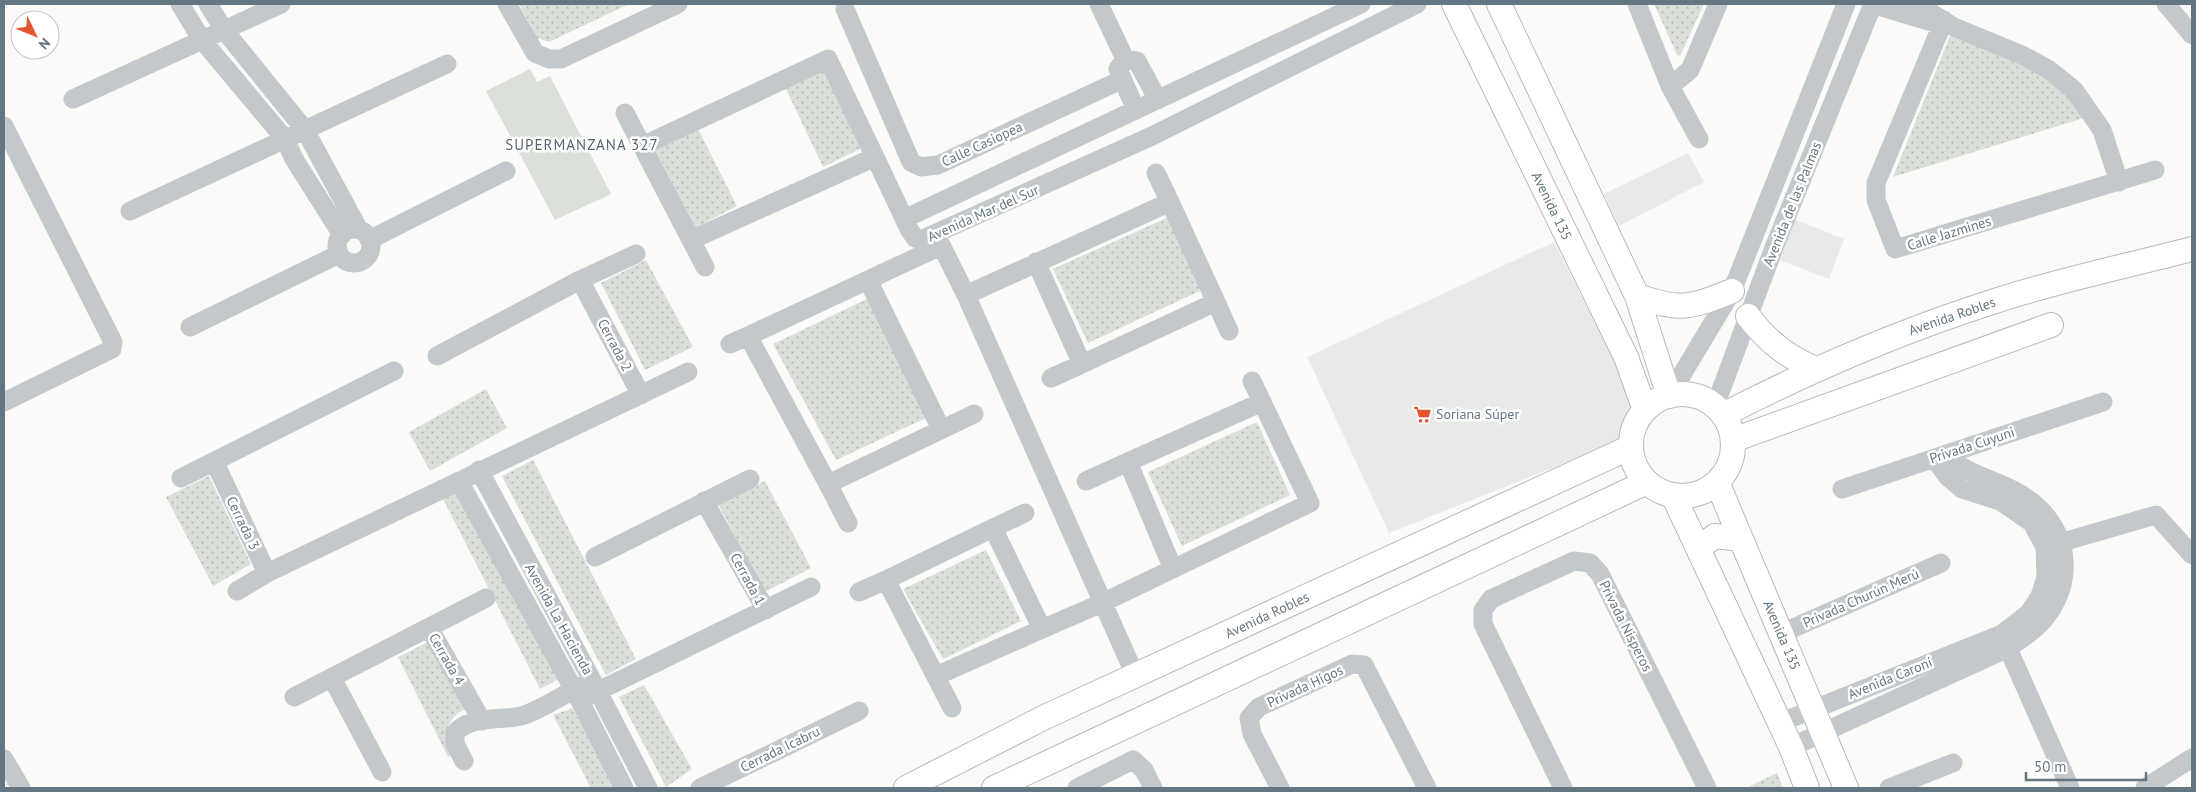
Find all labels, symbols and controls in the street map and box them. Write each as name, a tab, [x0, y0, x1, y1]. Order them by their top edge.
north arrow	[10, 10, 60, 60]
text: N	[35, 34, 54, 53]
street label: Calle Casiopea	[939, 117, 1025, 171]
district label: SUPERMANZANA 327	[505, 135, 659, 154]
street label: Avenida de las Palmas	[1759, 139, 1825, 269]
street label: Avenida 135	[1528, 169, 1576, 243]
street label: Avenida Mar del Sur	[925, 180, 1042, 246]
street label: Calle Jazmines	[1905, 212, 1993, 254]
street label: Avenida Robles	[1906, 293, 1998, 339]
street label: Cerrada 2	[594, 316, 636, 374]
supermarket icon: Soriana Súper	[1412, 404, 1432, 424]
place label: Soriana Súper	[1436, 405, 1519, 423]
street label: Privada Cuyuni	[1927, 423, 2017, 467]
street label: Cerrada 3	[222, 493, 264, 553]
street label: Cerrada 1	[726, 550, 770, 608]
street label: Avenida La Hacienda	[521, 560, 597, 678]
street label: Privada Churún Merú	[1800, 564, 1922, 632]
street label: Privada Nisperos	[1595, 578, 1657, 675]
street label: Avenida Robles	[1222, 588, 1312, 642]
street label: Avenida 135	[1759, 597, 1805, 673]
street label: Cerrada 4	[425, 630, 469, 688]
street label: Avenida Caroní	[1845, 653, 1935, 703]
street label: Privada Higos	[1264, 661, 1346, 711]
street label: Cerrada Icabru	[737, 722, 823, 776]
scale bar	[2026, 750, 2146, 782]
text: 50 m	[2034, 757, 2067, 776]

